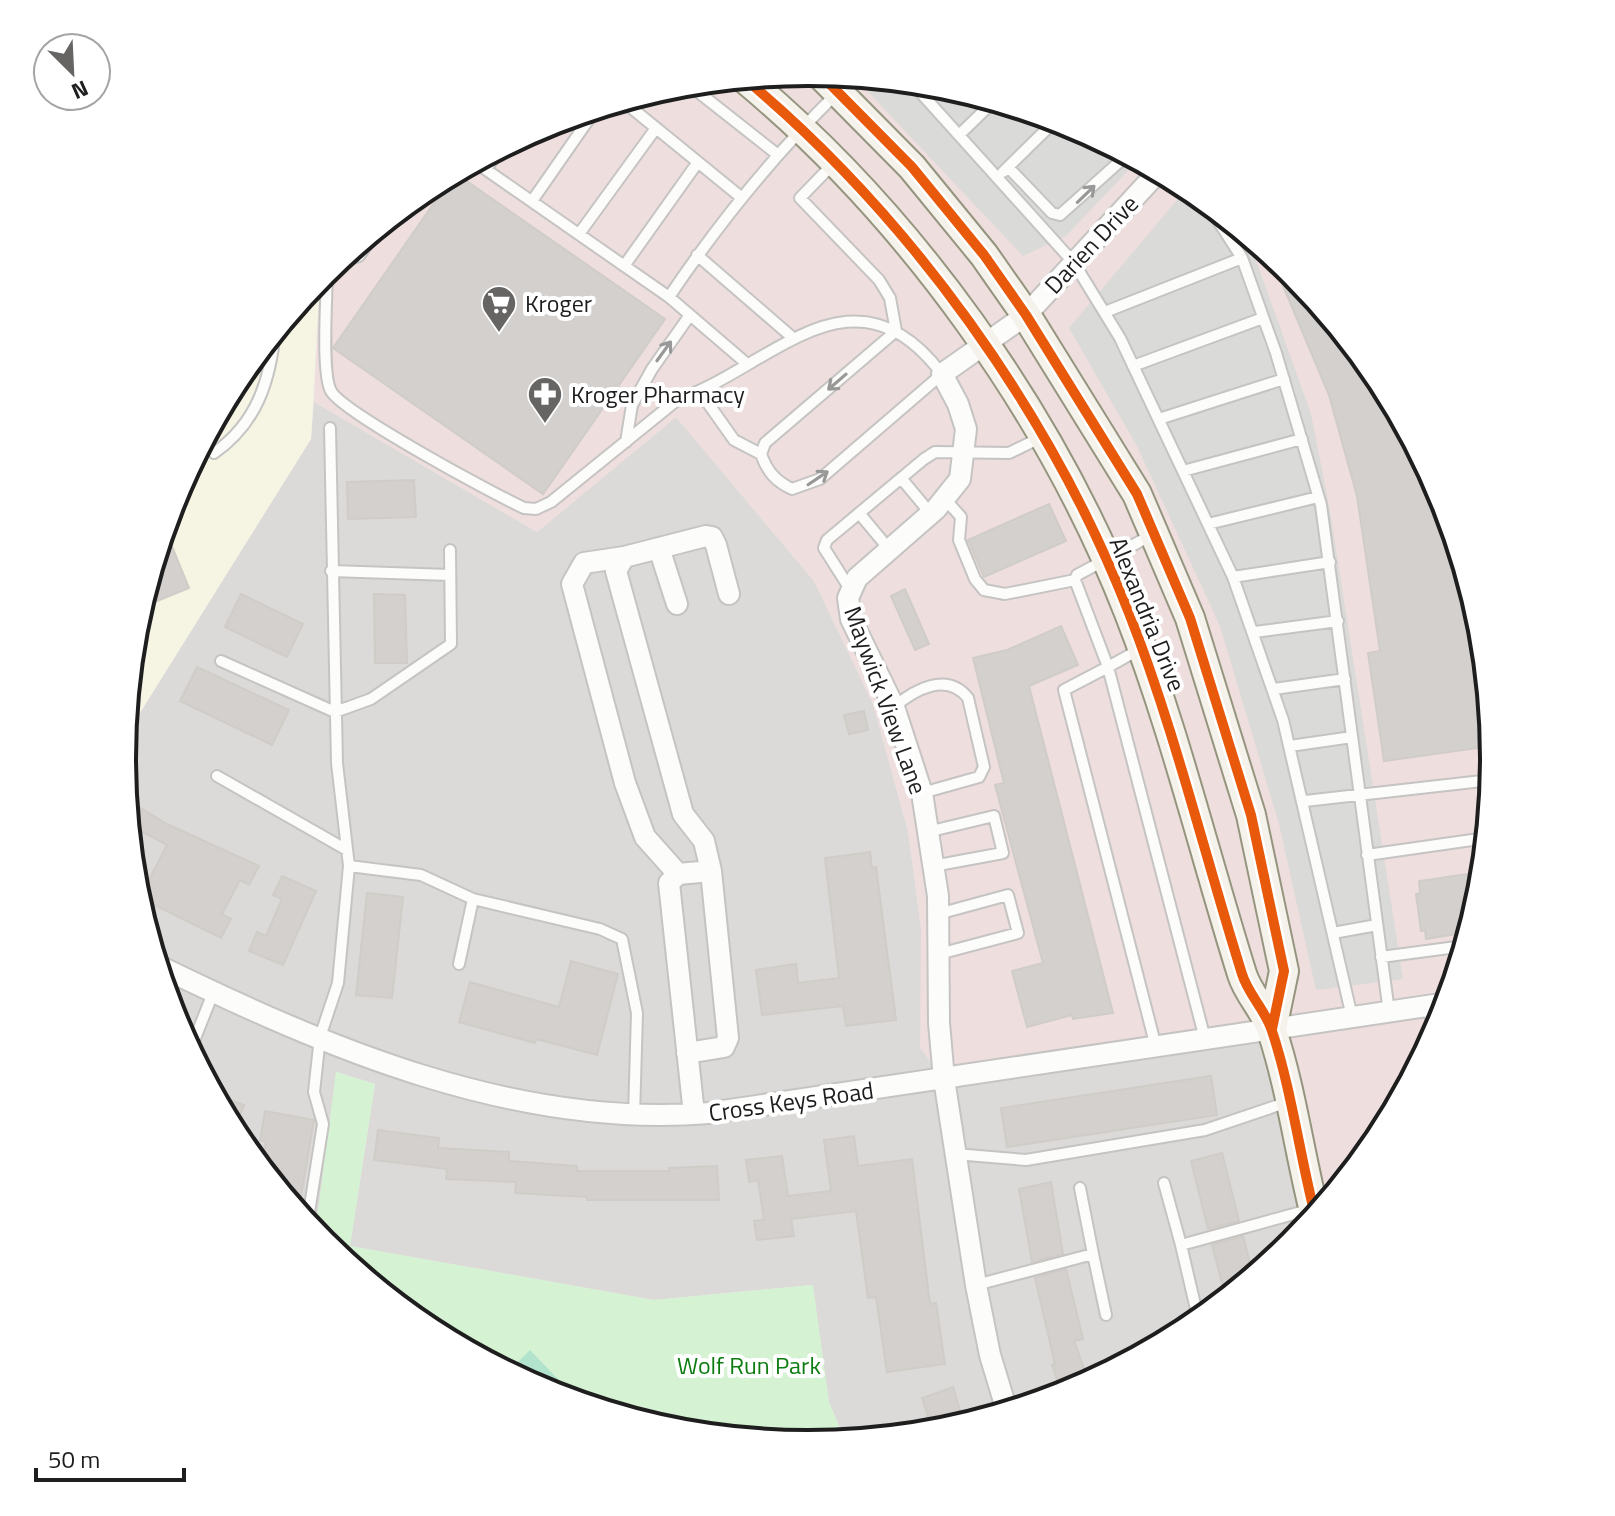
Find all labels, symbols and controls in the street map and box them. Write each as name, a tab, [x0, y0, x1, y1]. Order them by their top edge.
north arrow	[32, 32, 112, 112]
text: N	[66, 72, 94, 109]
one-way arrow	[1076, 185, 1096, 204]
street label: Darien Drive	[1036, 186, 1146, 302]
supermarket icon: Kroger	[480, 284, 518, 334]
place label: Kroger	[525, 285, 592, 321]
one-way arrow	[656, 341, 672, 363]
one-way arrow	[827, 372, 847, 390]
pharmacy icon: Kroger Pharmacy	[526, 375, 564, 425]
place label: Kroger Pharmacy	[571, 376, 745, 412]
one-way arrow	[806, 470, 828, 487]
street label: Alexandria Drive	[1101, 531, 1195, 697]
street label: Maywick View Lane	[835, 601, 937, 799]
street label: Cross Keys Road	[706, 1072, 876, 1130]
park label: Wolf Run Park	[677, 1347, 821, 1383]
scale bar	[36, 1432, 184, 1482]
text: 50 m	[48, 1441, 100, 1477]

